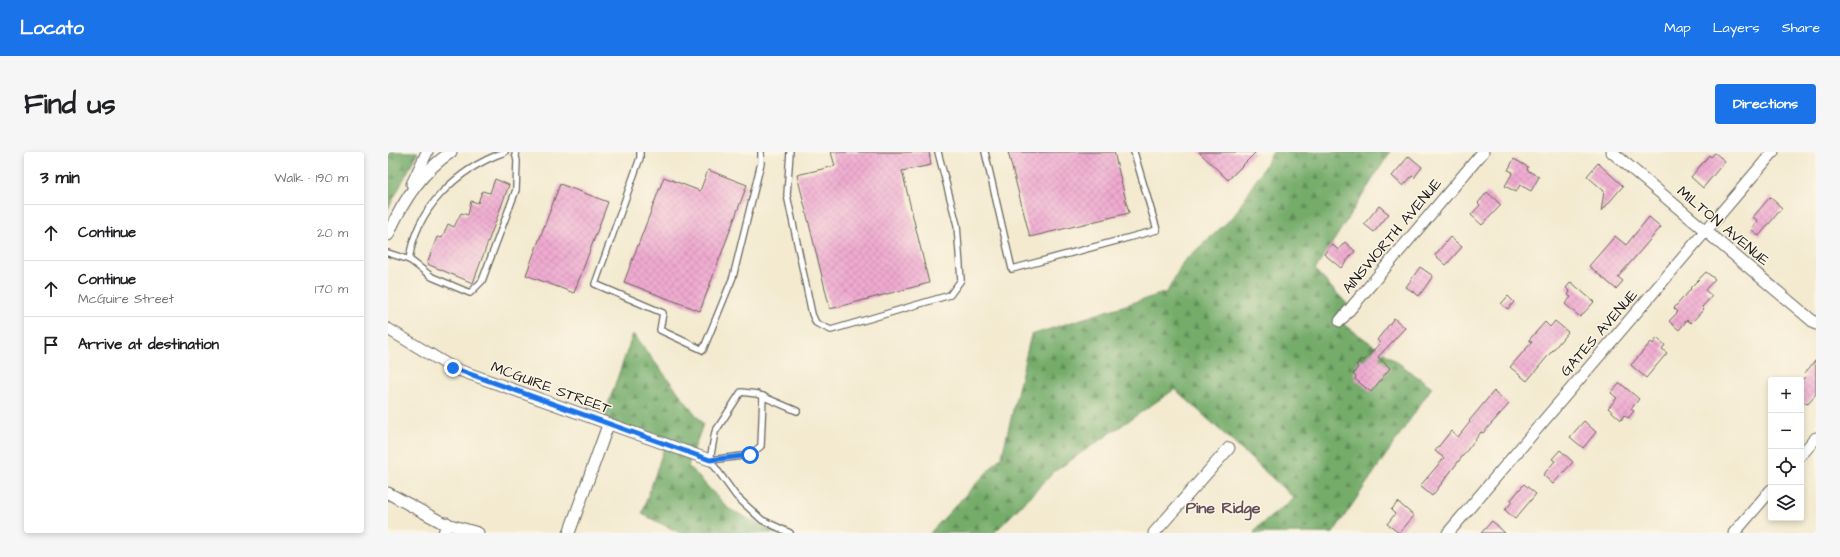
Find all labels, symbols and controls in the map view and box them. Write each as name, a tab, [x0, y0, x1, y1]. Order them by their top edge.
text: Locato	[20, 15, 84, 42]
text: Map	[1664, 18, 1691, 38]
text: Layers	[1713, 18, 1760, 38]
text: Share	[1782, 18, 1820, 38]
button: Directions	[1715, 84, 1816, 124]
text: Find us	[24, 85, 115, 124]
text: 3 min	[40, 166, 80, 190]
text: Walk · 190 m	[274, 169, 348, 187]
street label: AINSWORTH AVENUE	[1337, 174, 1447, 298]
street label: MILTON AVENUE	[1672, 181, 1774, 271]
icon: ahead	[40, 222, 62, 244]
text: Continue	[78, 222, 136, 243]
text: 20 m	[317, 224, 348, 242]
text: Continue	[78, 269, 136, 290]
icon: ahead	[40, 278, 62, 300]
text: 170 m	[315, 280, 348, 298]
street label: GATES AVENUE	[1555, 285, 1643, 381]
text: McGuire Street	[78, 290, 174, 308]
icon: arrive	[40, 334, 62, 356]
text: Arrive at destination	[78, 334, 219, 355]
street label: MCGUIRE STREET	[488, 357, 615, 420]
route end	[444, 359, 462, 377]
map controls	[1768, 377, 1804, 521]
button: +	[1768, 377, 1804, 413]
button: −	[1768, 413, 1804, 449]
route start	[741, 446, 759, 464]
button: locate	[1768, 449, 1804, 485]
button: layers	[1768, 485, 1804, 521]
district label: Pine Ridge	[1186, 497, 1261, 521]

